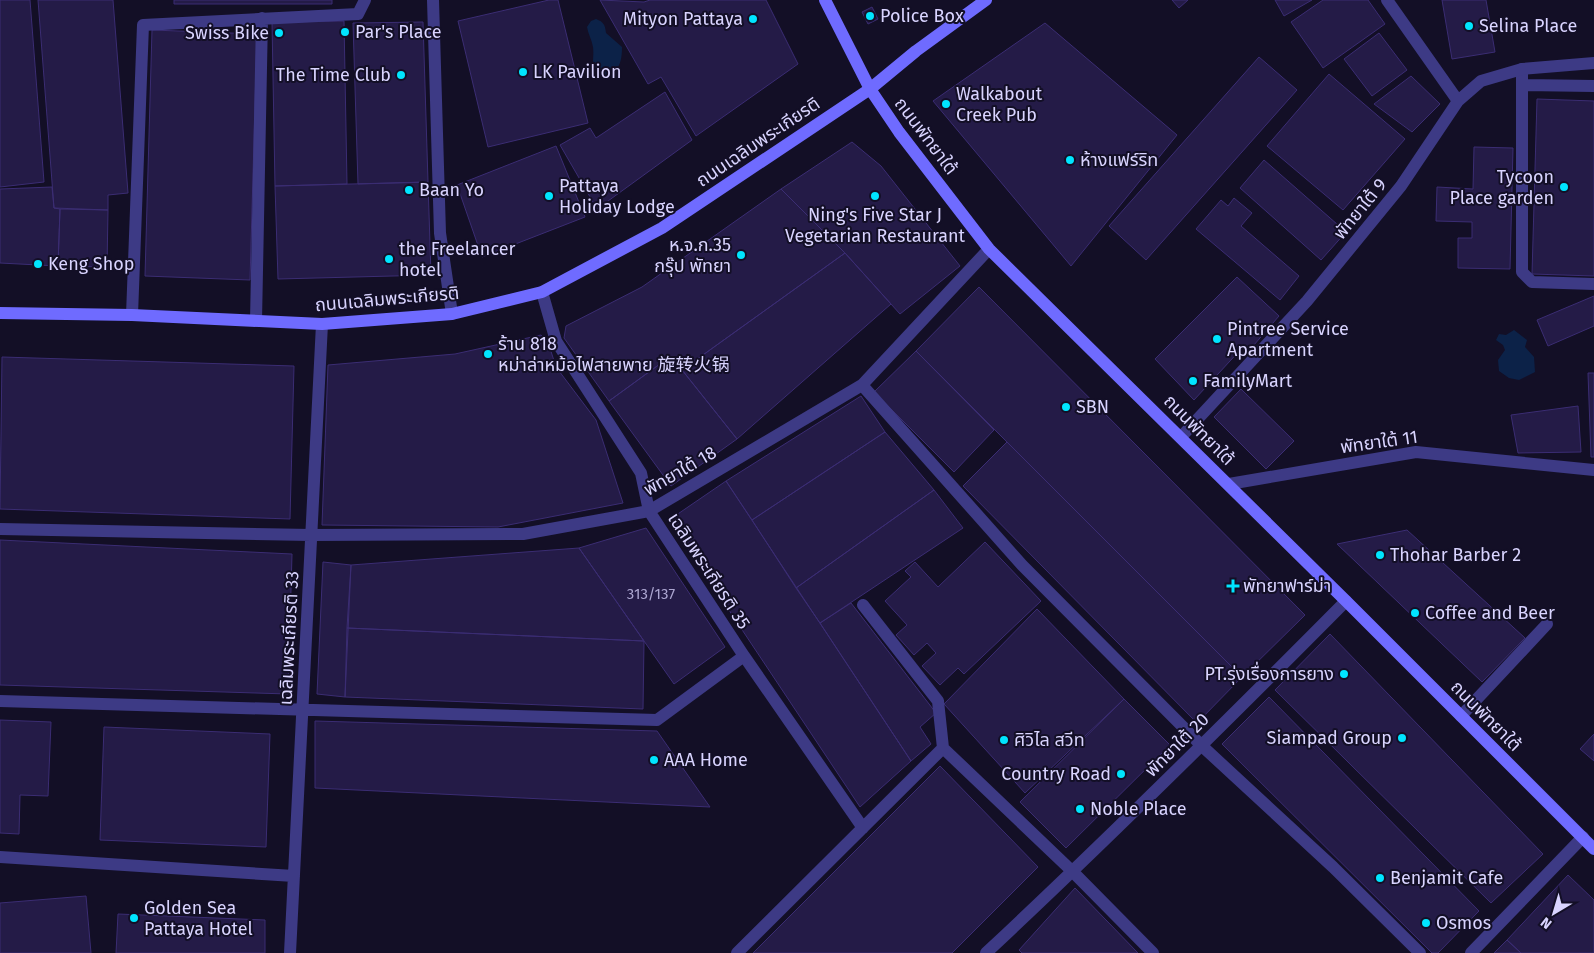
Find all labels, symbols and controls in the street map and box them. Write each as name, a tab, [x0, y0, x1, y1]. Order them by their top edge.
place label: Police Box	[880, 5, 964, 27]
place label: Mityon Pattaya	[623, 8, 743, 30]
marker: Police Box	[864, 10, 876, 22]
marker: Mityon Pattaya	[747, 13, 759, 25]
place label: Selina Place	[1479, 15, 1577, 37]
marker: Selina Place	[1463, 20, 1475, 32]
place label: Par's Place	[355, 21, 442, 43]
place label: Swiss Bike	[185, 22, 269, 44]
marker: Par's Place	[339, 26, 351, 38]
marker: Swiss Bike	[273, 27, 285, 39]
place label: LK Pavilion	[533, 61, 622, 83]
place label: The Time Club	[276, 64, 391, 86]
marker: LK Pavilion	[517, 66, 529, 78]
marker: The Time Club	[395, 69, 407, 81]
place label: Walkabout Creek Pub	[956, 83, 1043, 126]
street label: ถนนเฉลิมพระเกียรติ	[692, 92, 824, 192]
street label: ถนนพัทยาใต้	[890, 93, 962, 179]
marker: Walkabout Creek Pub	[940, 98, 952, 110]
place label: ห้างแฟร์ริท	[1080, 149, 1158, 171]
marker: ห้างแฟร์ริท	[1064, 154, 1076, 166]
place label: Tycoon Place garden	[1450, 166, 1554, 209]
street label: พัทยาใต้ 9	[1329, 174, 1391, 244]
place label: Pattaya Holiday Lodge	[559, 175, 675, 218]
place label: Baan Yo	[419, 179, 484, 201]
marker: Tycoon Place garden	[1558, 181, 1570, 193]
marker: Baan Yo	[403, 184, 415, 196]
marker: Pattaya Holiday Lodge	[543, 190, 555, 202]
marker: Ning's Five Star J Vegetarian Restaurant	[869, 190, 881, 202]
place label: Ning's Five Star J Vegetarian Restaurant	[785, 204, 966, 247]
place label: ห.จ.ก.35 กรุ๊ป พัทยา	[654, 234, 731, 277]
place label: the Freelancer hotel	[399, 238, 515, 281]
marker: ห.จ.ก.35 กรุ๊ป พัทยา	[735, 249, 747, 261]
place label: Keng Shop	[48, 253, 134, 275]
marker: the Freelancer hotel	[383, 253, 395, 265]
marker: Keng Shop	[32, 258, 44, 270]
street label: ถนนเฉลิมพระเกียรติ	[314, 282, 460, 316]
place label: Pintree Service Apartment	[1227, 318, 1349, 361]
place label: ร้าน 818 หม่าล่าหม้อไฟสายพาย 旋转火锅	[498, 333, 729, 376]
marker: Pintree Service Apartment	[1211, 333, 1223, 345]
marker: ร้าน 818 หม่าล่าหม้อไฟสายพาย 旋转火锅	[482, 348, 494, 360]
place label: FamilyMart	[1203, 370, 1293, 392]
marker: FamilyMart	[1187, 375, 1199, 387]
street label: ถนนพัทยาใต้	[1159, 390, 1239, 470]
place label: SBN	[1076, 396, 1109, 418]
marker: SBN	[1060, 401, 1072, 413]
street label: พัทยาใต้ 11	[1339, 426, 1419, 458]
street label: พัทยาใต้ 18	[640, 441, 720, 501]
street label: เฉลิมพระเกียรติ 35	[663, 509, 755, 633]
place label: Thohar Barber 2	[1390, 544, 1521, 566]
marker: Thohar Barber 2	[1374, 549, 1386, 561]
street label: เฉลิมพระเกียรติ 33	[274, 570, 304, 706]
place label: พัทยาฟาร์ม่า	[1243, 575, 1331, 597]
marker: พัทยาฟาร์ม่า	[1227, 580, 1239, 592]
house number: 313/137	[627, 585, 675, 603]
place label: Coffee and Beer	[1425, 602, 1555, 624]
marker: Coffee and Beer	[1409, 607, 1421, 619]
place label: PT.รุ่งเรื่องการยาง	[1205, 661, 1334, 685]
marker: PT.รุ่งเรื่องการยาง	[1338, 668, 1350, 680]
street label: ถนนพัทยาใต้	[1446, 676, 1526, 756]
street label: พัทยาใต้ 20	[1140, 708, 1214, 782]
place label: Siampad Group	[1267, 727, 1392, 749]
place label: ศิวิไล สวีท	[1014, 729, 1085, 751]
marker: Siampad Group	[1396, 732, 1408, 744]
marker: ศิวิไล สวีท	[998, 734, 1010, 746]
place label: AAA Home	[664, 749, 748, 771]
marker: AAA Home	[648, 754, 660, 766]
place label: Country Road	[1001, 763, 1111, 785]
marker: Country Road	[1115, 768, 1127, 780]
place label: Noble Place	[1090, 798, 1187, 820]
marker: Noble Place	[1074, 803, 1086, 815]
place label: Benjamit Cafe	[1390, 867, 1503, 889]
marker: Benjamit Cafe	[1374, 872, 1386, 884]
north arrow	[1529, 888, 1579, 938]
place label: Golden Sea Pattaya Hotel	[144, 897, 253, 940]
marker: Golden Sea Pattaya Hotel	[128, 912, 140, 924]
place label: Osmos	[1436, 912, 1491, 934]
text: N	[1537, 913, 1555, 932]
marker: Osmos	[1420, 917, 1432, 929]

